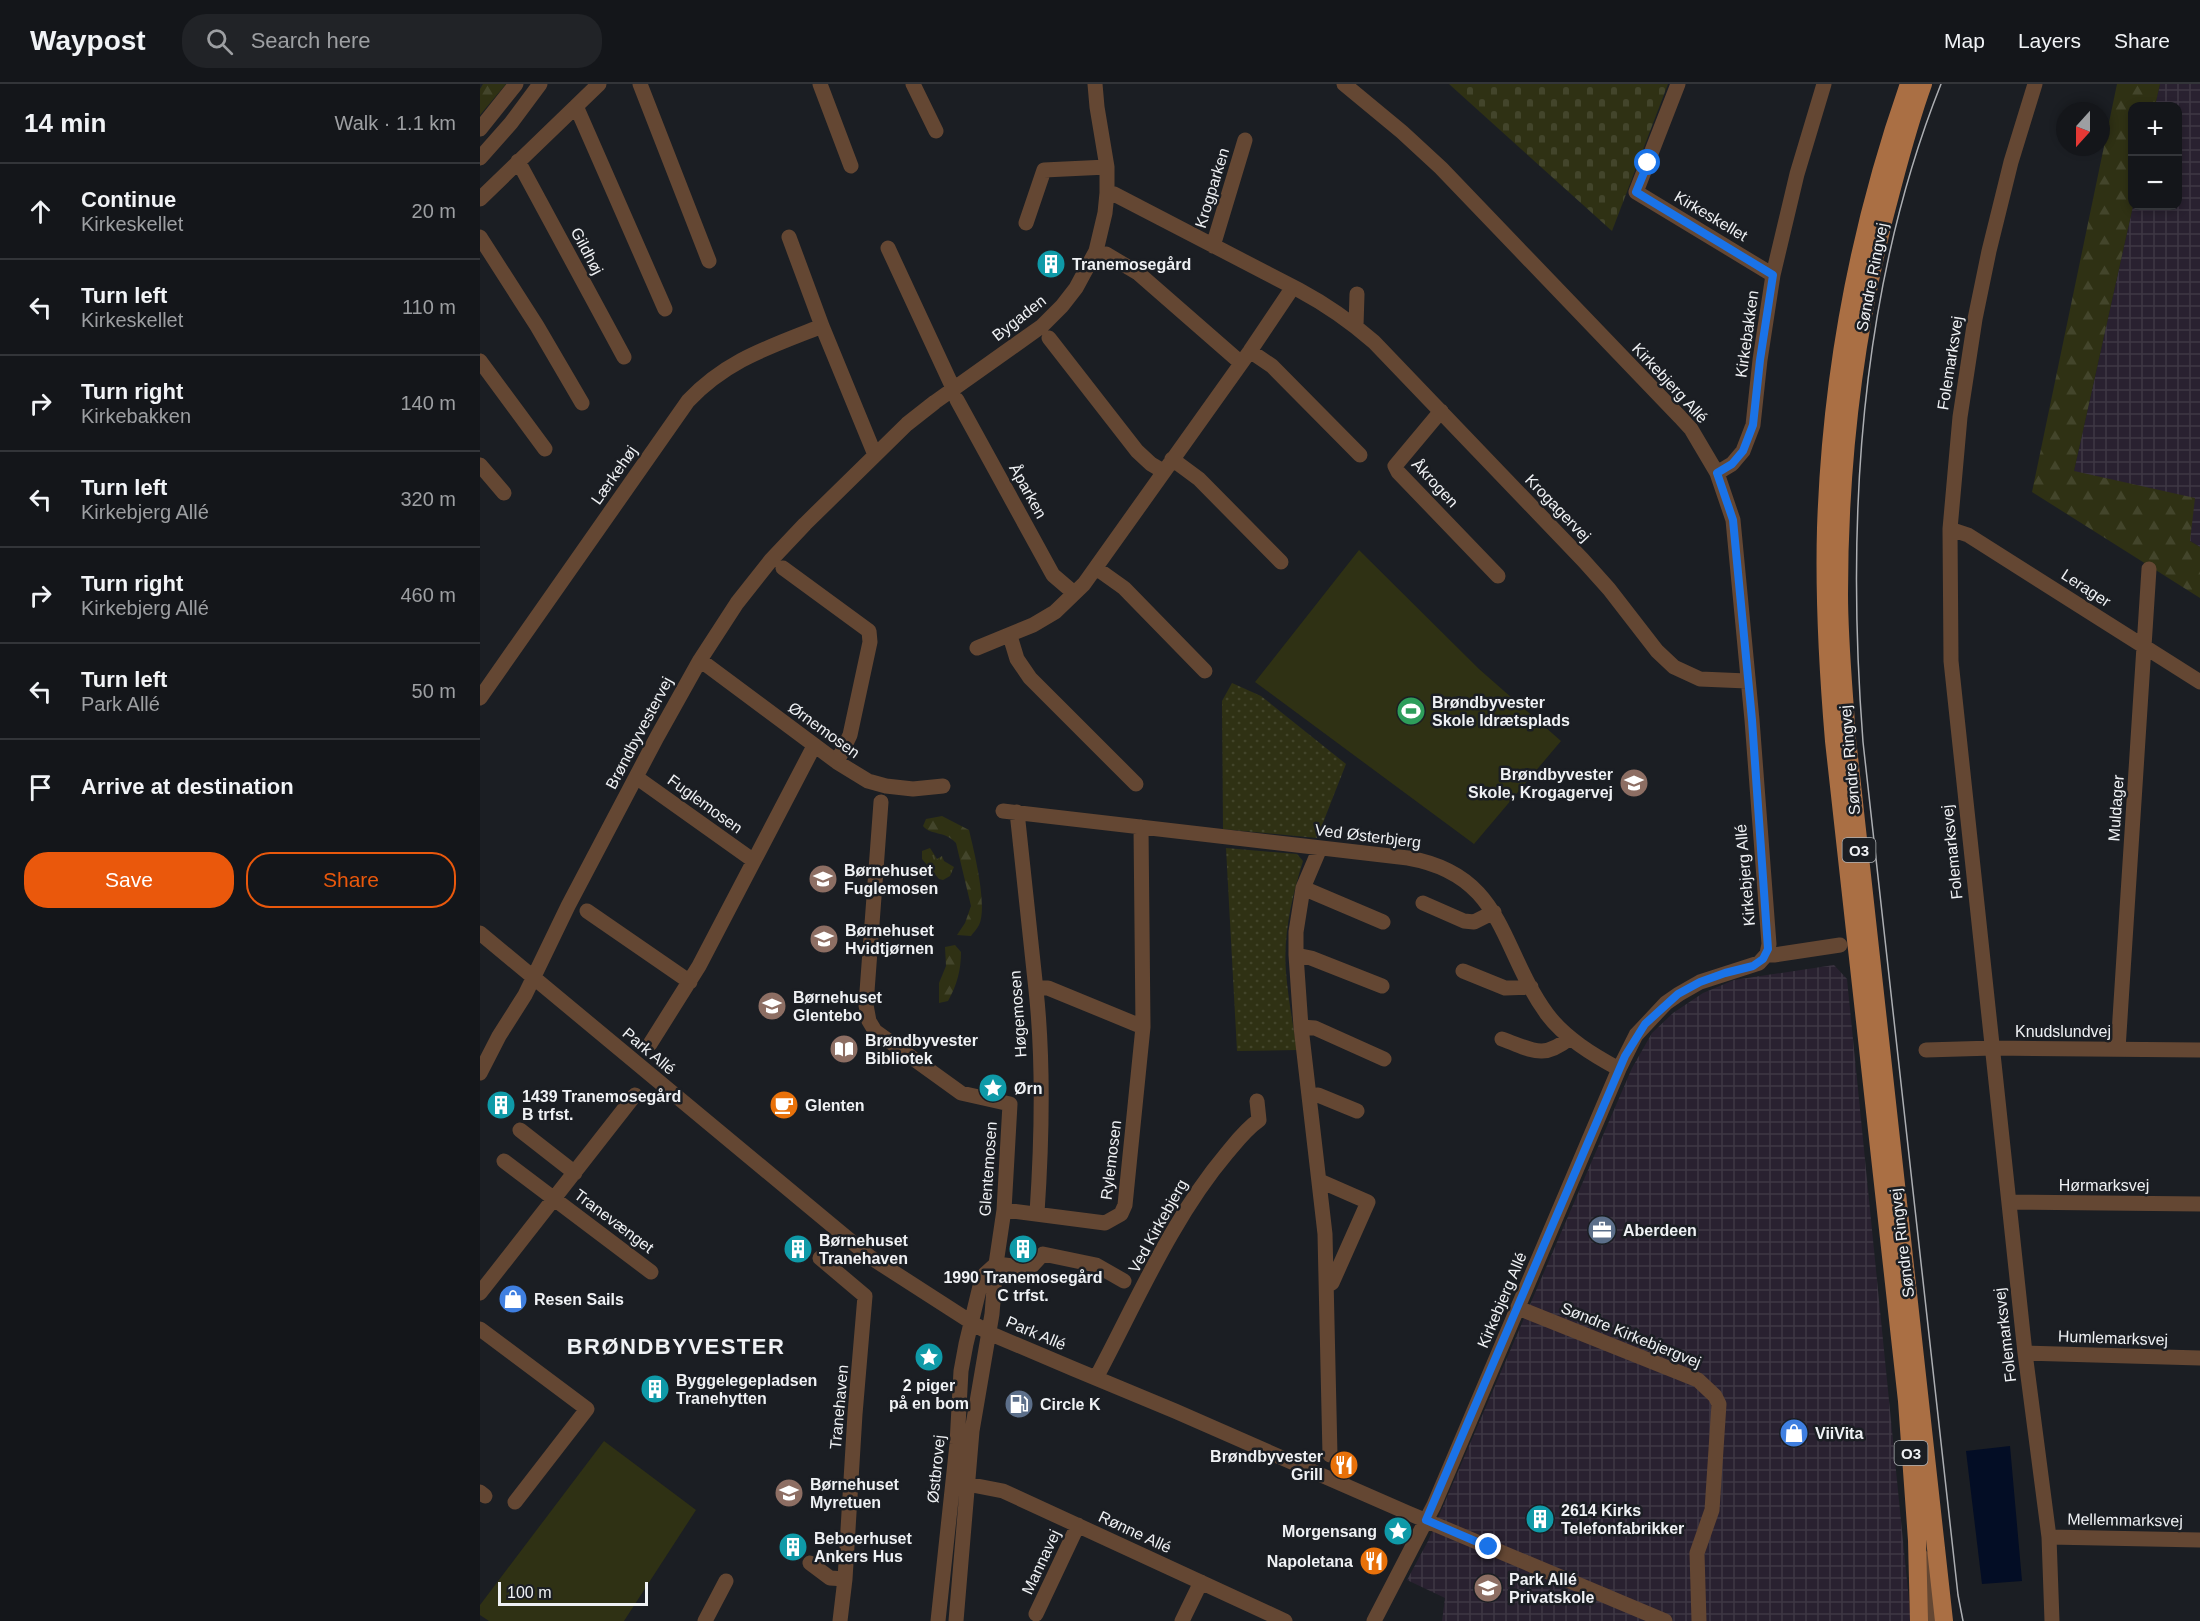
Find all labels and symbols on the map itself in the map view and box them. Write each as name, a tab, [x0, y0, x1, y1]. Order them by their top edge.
north arrow	[2056, 102, 2110, 156]
street label: Krogparken	[1192, 146, 1232, 230]
route start	[1634, 149, 1660, 175]
street label: Kirkeskellet	[1672, 188, 1751, 245]
street label: Søndre Ringvej	[1853, 221, 1891, 333]
street label: Gildhøj	[568, 225, 606, 277]
building icon: Tranemosegård	[1035, 248, 1067, 280]
place label: Tranemosegård	[1072, 256, 1191, 273]
street label: Kirkebakken	[1732, 289, 1762, 379]
street label: Bygaden	[989, 292, 1049, 344]
street label: Folemarksvej	[1934, 315, 1966, 411]
street label: Kirkebjerg Allé	[1629, 340, 1711, 426]
street label: Lærkehøj	[588, 442, 640, 508]
street label: Åkrogen	[1408, 455, 1462, 511]
street label: Åparken	[1006, 460, 1051, 521]
street label: Krogagervej	[1522, 471, 1594, 545]
street label: Lerager	[2058, 566, 2114, 611]
street label: Brøndbyvestervej	[602, 674, 676, 792]
place label: Brøndbyvester Skole Idrætsplads	[1432, 694, 1570, 729]
sports icon: Brøndbyvester Skole Idrætsplads	[1395, 695, 1427, 727]
street label: Ørnemosen	[785, 699, 863, 761]
street label: Søndre Ringvej	[1837, 704, 1863, 816]
place label: Brøndbyvester Skole, Krogagervej	[1468, 766, 1613, 801]
school or university icon: Brøndbyvester Skole, Krogagervej	[1618, 767, 1650, 799]
street label: Fuglemosen	[664, 771, 746, 837]
street label: Muldager	[2105, 773, 2127, 842]
street label: Folemarksvej	[1939, 804, 1965, 900]
street label: Ved Østerbjerg	[1314, 821, 1422, 851]
street label: Kirkebjerg Allé	[1732, 823, 1758, 927]
road number: O3	[1842, 838, 1876, 862]
place label: Børnehuset Fuglemosen	[844, 862, 938, 897]
school or university icon: Børnehuset Fuglemosen	[807, 863, 839, 895]
place label: Børnehuset Hvidtjørnen	[845, 922, 935, 957]
school or university icon: Børnehuset Hvidtjørnen	[808, 923, 840, 955]
street label: Høgemosen	[1006, 970, 1030, 1058]
place label: Børnehuset Glentebo	[793, 989, 883, 1024]
school or university icon: Børnehuset Glentebo	[756, 990, 788, 1022]
street label: Knudslundvej	[2015, 1023, 2111, 1040]
street label: Park Allé	[619, 1024, 679, 1078]
place label: Brøndbyvester Bibliotek	[865, 1032, 978, 1067]
library icon: Brøndbyvester Bibliotek	[828, 1033, 860, 1065]
place icon: Ørn	[977, 1072, 1009, 1104]
place label: Ørn	[1014, 1080, 1042, 1097]
place label: 1439 Tranemosegård B trfst.	[522, 1088, 681, 1123]
building icon: 1439 Tranemosegård B trfst.	[485, 1089, 517, 1121]
cafe icon: Glenten	[768, 1089, 800, 1121]
place label: Glenten	[805, 1097, 865, 1114]
street label: Rylemosen	[1098, 1119, 1124, 1201]
street label: Glentemosen	[976, 1121, 1000, 1217]
street label: Ved Kirkebjerg	[1125, 1176, 1191, 1276]
street label: Hørmarksvej	[2059, 1177, 2149, 1194]
street label: Tranevænget	[571, 1186, 657, 1257]
street label: Søndre Ringvej	[1887, 1187, 1917, 1299]
office icon: Aberdeen	[1586, 1214, 1618, 1246]
place label: Aberdeen	[1623, 1222, 1697, 1239]
place label: Børnehuset Tranehaven	[819, 1232, 909, 1267]
building icon: Børnehuset Tranehaven	[782, 1233, 814, 1265]
building icon: 1990 Tranemosegård C trfst.	[1007, 1233, 1039, 1265]
street label: Kirkebjerg Allé	[1474, 1250, 1530, 1350]
place label: 1990 Tranemosegård C trfst.	[943, 1269, 1103, 1304]
shop icon: Resen Sails	[497, 1283, 529, 1315]
street label: Folemarksvej	[1991, 1287, 2019, 1383]
place label: Resen Sails	[534, 1291, 624, 1308]
street label: Søndre Kirkebjergvej	[1559, 1299, 1703, 1371]
street label: Park Allé	[1004, 1313, 1068, 1353]
street label: Humlemarksvej	[2058, 1328, 2168, 1348]
district label: BRØNDBYVESTER	[567, 1334, 785, 1359]
place icon: 2 piger på en bom	[913, 1341, 945, 1373]
street label: Tranehaven	[827, 1364, 851, 1450]
place label: Byggelegepladsen Tranehytten	[676, 1372, 817, 1407]
building icon: Byggelegepladsen Tranehytten	[639, 1373, 671, 1405]
place label: 2 piger på en bom	[889, 1377, 969, 1412]
fuel station icon: Circle K	[1003, 1388, 1035, 1420]
place label: Circle K	[1040, 1396, 1101, 1413]
shop icon: ViiVita	[1778, 1417, 1810, 1449]
place label: ViiVita	[1815, 1425, 1863, 1442]
street label: Østbrovej	[924, 1434, 948, 1504]
road number: O3	[1894, 1441, 1928, 1465]
place label: Brøndbyvester Grill	[1210, 1448, 1323, 1483]
restaurant icon: Brøndbyvester Grill	[1328, 1449, 1360, 1481]
place label: Børnehuset Myretuen	[810, 1476, 900, 1511]
school or university icon: Børnehuset Myretuen	[773, 1477, 805, 1509]
place label: 2614 Kirks Telefonfabrikker	[1561, 1502, 1684, 1537]
building icon: 2614 Kirks Telefonfabrikker	[1524, 1503, 1556, 1535]
street label: Rønne Allé	[1096, 1508, 1174, 1556]
street label: Mellemmarksvej	[2067, 1510, 2183, 1530]
place icon: Morgensang	[1382, 1515, 1414, 1547]
place label: Morgensang	[1282, 1523, 1377, 1540]
street label: Mannavej	[1019, 1527, 1063, 1597]
place label: Beboerhuset Ankers Hus	[814, 1530, 912, 1565]
building icon: Beboerhuset Ankers Hus	[777, 1531, 809, 1563]
route end	[1475, 1533, 1501, 1559]
restaurant icon: Napoletana	[1358, 1545, 1390, 1577]
place label: Napoletana	[1267, 1553, 1353, 1570]
place label: Park Allé Privatskole	[1509, 1571, 1594, 1606]
school or university icon: Park Allé Privatskole	[1472, 1572, 1504, 1604]
scale bar	[498, 1579, 648, 1606]

